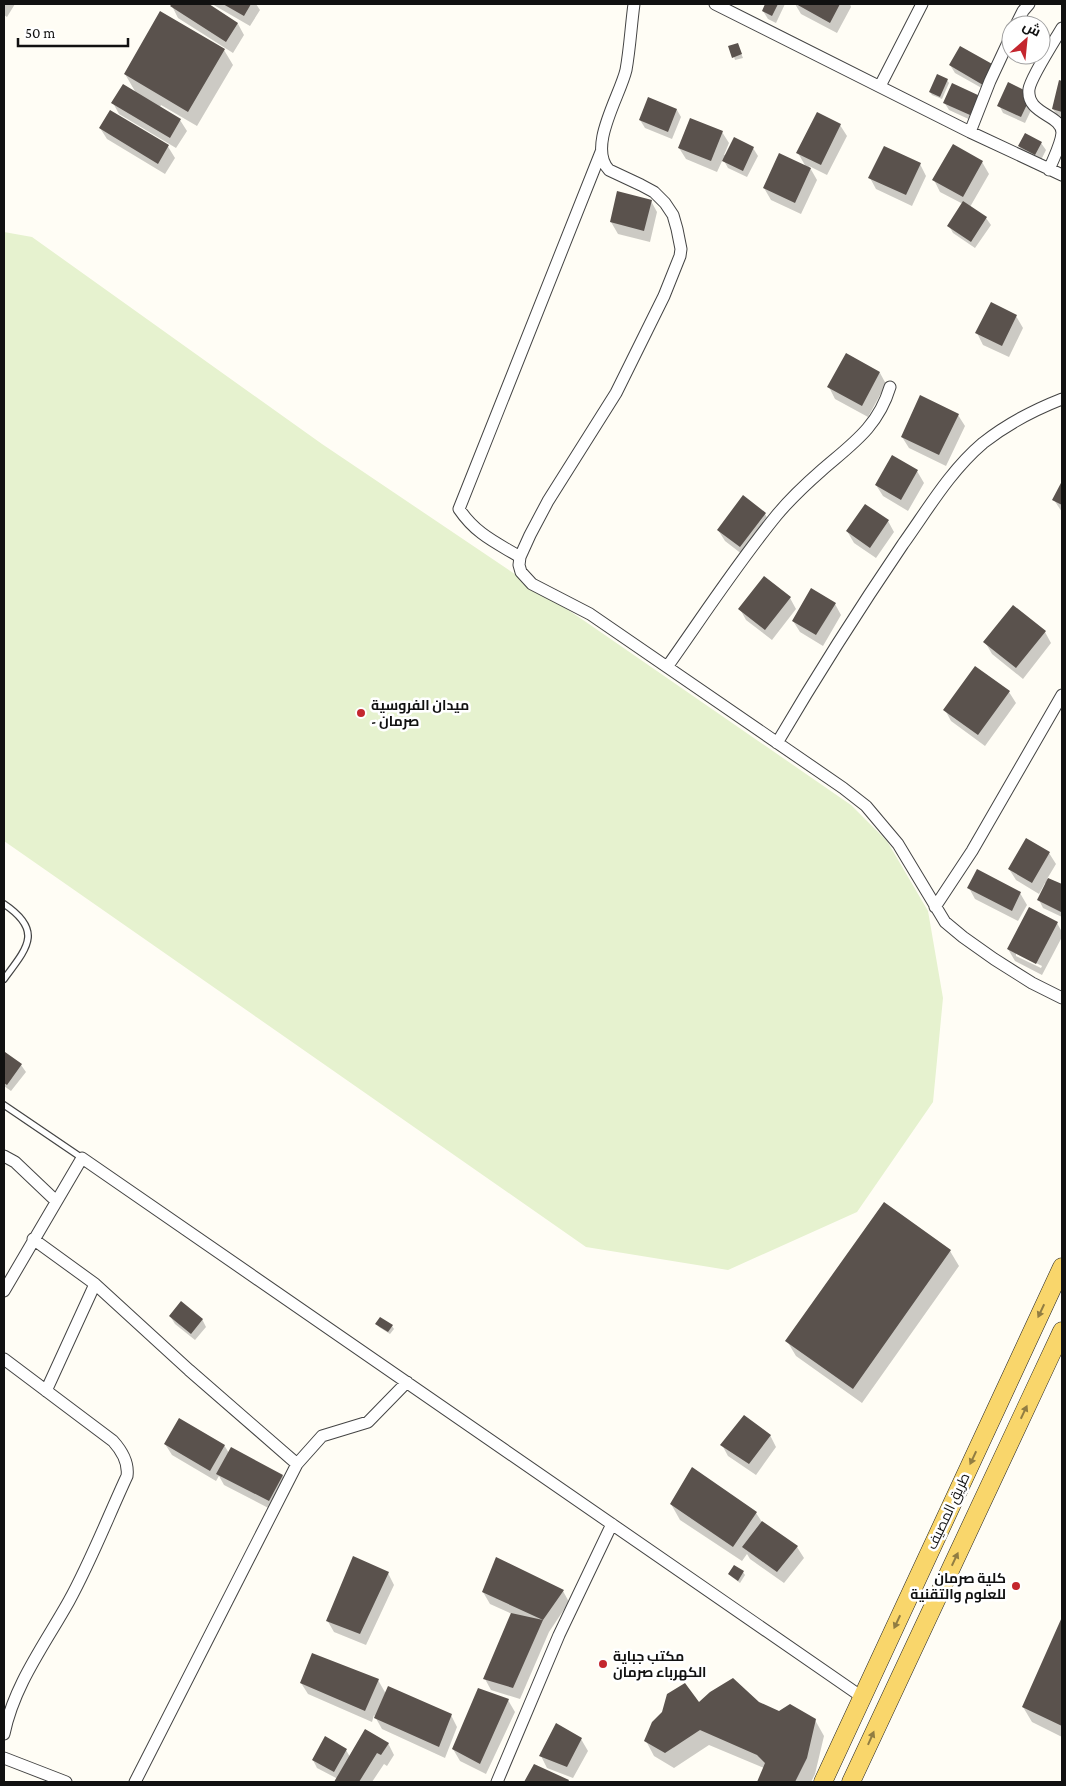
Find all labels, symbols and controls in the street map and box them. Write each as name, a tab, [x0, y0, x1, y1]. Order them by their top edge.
scale bar	[18, 15, 128, 47]
north arrow	[1001, 15, 1051, 65]
text: ش	[1020, 17, 1044, 41]
text: 50 m	[25, 25, 55, 41]
place label: ميدان الفروسية - صرمان	[371, 697, 469, 730]
marker: ميدان الفروسية - صرمان	[355, 707, 367, 719]
one-way arrow	[1037, 1304, 1045, 1318]
one-way arrow	[1020, 1405, 1028, 1419]
one-way arrow	[968, 1451, 976, 1465]
street label: طريق المصيف	[923, 1470, 974, 1552]
one-way arrow	[951, 1552, 959, 1566]
place label: كلية صرمان للعلوم والتقنية	[910, 1570, 1006, 1604]
marker: كلية صرمان للعلوم والتقنية	[1010, 1580, 1022, 1592]
one-way arrow	[893, 1615, 901, 1629]
place label: مكتب جباية الكهرباء صرمان	[613, 1648, 706, 1681]
marker: مكتب جباية الكهرباء صرمان	[597, 1658, 609, 1670]
one-way arrow	[867, 1731, 875, 1745]

